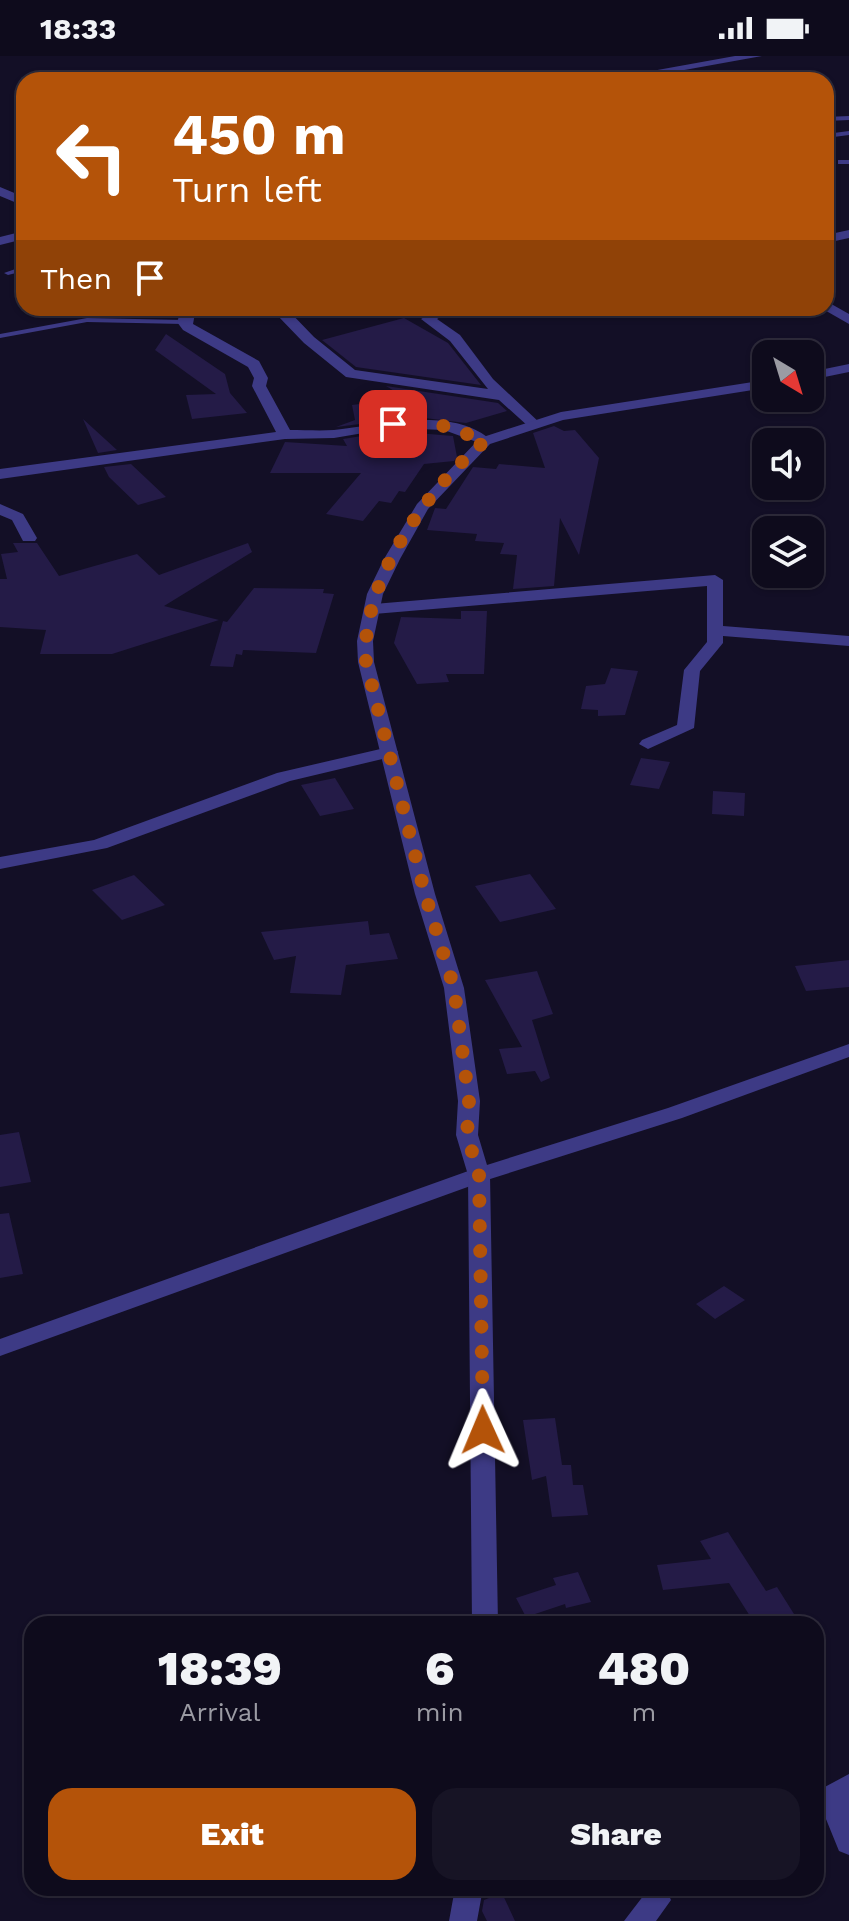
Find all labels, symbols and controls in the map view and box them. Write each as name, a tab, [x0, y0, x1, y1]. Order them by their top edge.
text: 18:33	[40, 11, 116, 46]
text: 450 m	[172, 102, 346, 168]
icon: left	[40, 104, 144, 208]
text: Turn left	[172, 169, 322, 211]
icon: arrive	[128, 256, 172, 300]
text: Then	[40, 261, 112, 296]
north arrow	[752, 340, 824, 412]
map controls	[752, 340, 824, 588]
pin	[359, 390, 427, 458]
icon: arrive	[371, 402, 415, 446]
button: sound	[752, 428, 824, 500]
button: layers	[752, 516, 824, 588]
position arrow	[441, 1388, 525, 1472]
text: 18:39	[158, 1640, 282, 1697]
text: 6	[425, 1640, 455, 1697]
text: 480	[597, 1640, 690, 1697]
text: Arrival	[179, 1697, 260, 1727]
text: min	[416, 1697, 464, 1727]
text: m	[631, 1697, 656, 1727]
button: Exit	[48, 1788, 416, 1880]
button: Share	[432, 1788, 800, 1880]

